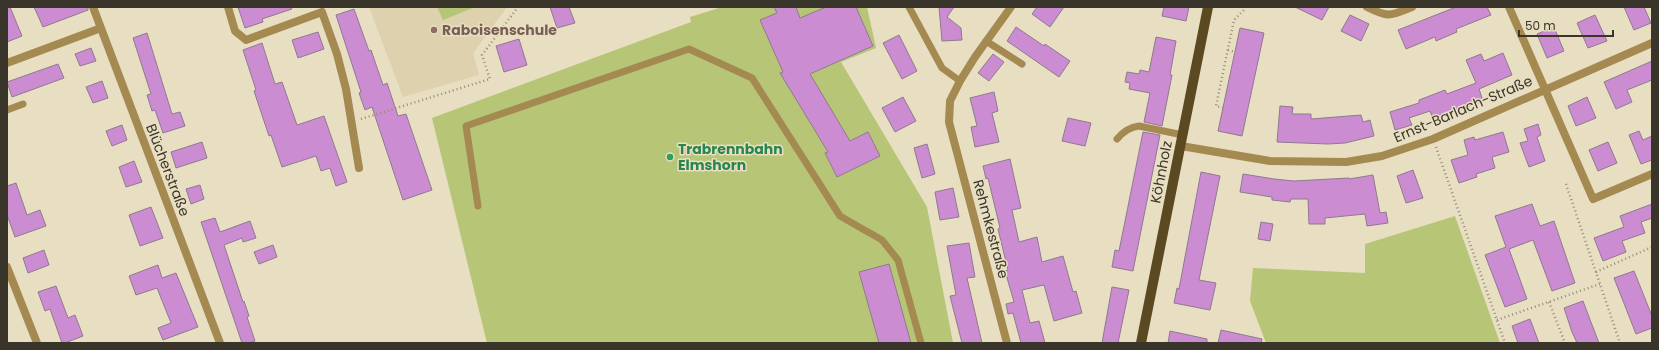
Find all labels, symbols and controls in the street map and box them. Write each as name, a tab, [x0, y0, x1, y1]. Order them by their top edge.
scale bar	[1519, 12, 1613, 38]
text: 50 m	[1525, 17, 1556, 34]
place label: Raboisenschule	[442, 20, 557, 40]
marker: Raboisenschule	[429, 25, 439, 35]
street label: Ernst-Barlach-Straße	[1390, 71, 1536, 147]
street label: Blücherstraße	[141, 121, 195, 219]
place label: Trabrennbahn Elmshorn	[678, 139, 783, 175]
street label: Köhnholz	[1145, 139, 1177, 205]
marker: Trabrennbahn Elmshorn	[665, 152, 675, 162]
street label: Rehmkestraße	[968, 177, 1014, 281]

